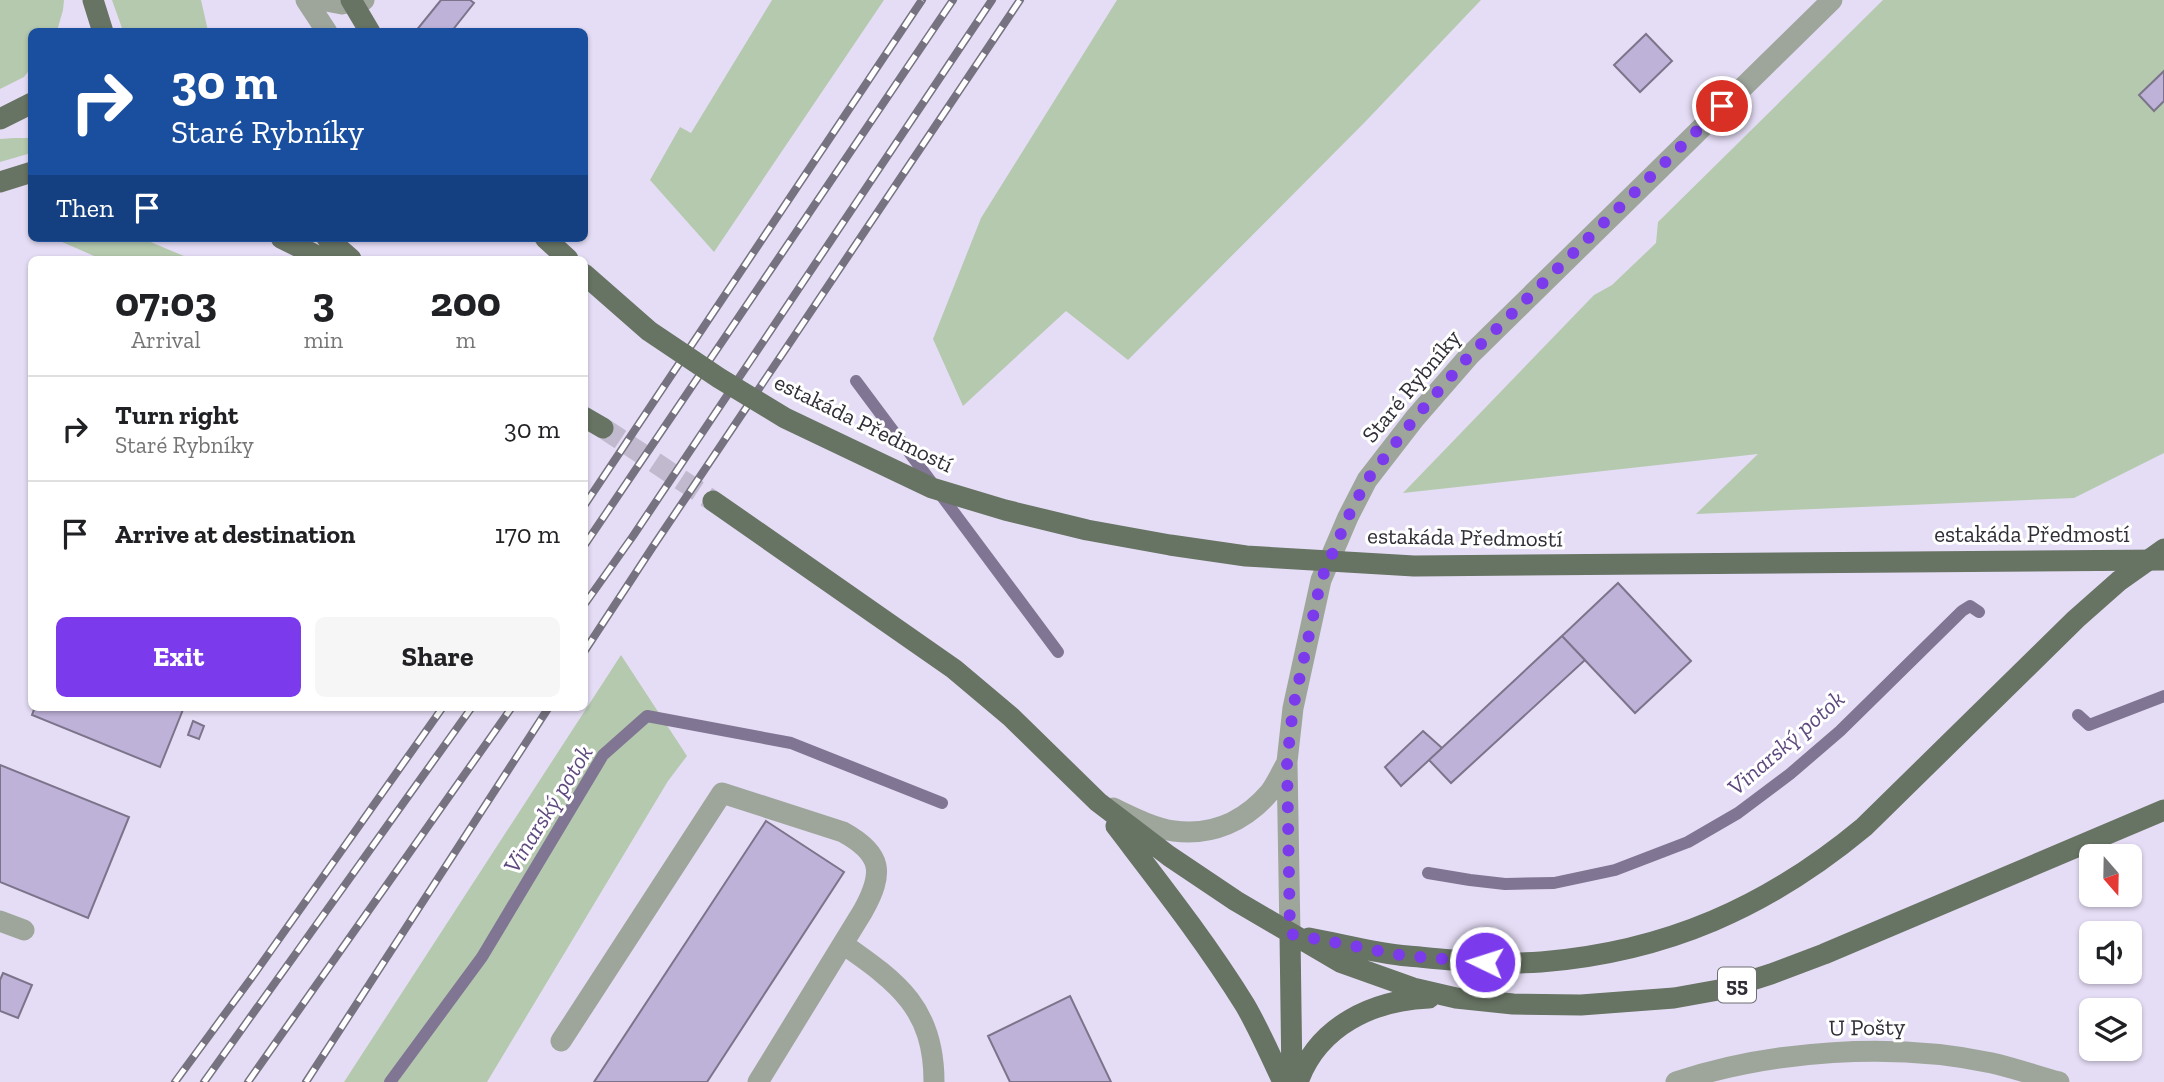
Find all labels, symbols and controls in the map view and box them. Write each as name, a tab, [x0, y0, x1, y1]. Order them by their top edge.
text: 30 m	[171, 53, 277, 112]
icon: right	[56, 56, 147, 147]
pin	[1692, 76, 1752, 136]
icon: arrive	[1703, 87, 1741, 125]
text: Staré Rybníky	[171, 113, 364, 151]
icon: arrive	[128, 189, 166, 227]
text: Then	[56, 192, 114, 224]
text: 07:03	[115, 276, 217, 327]
text: 3	[312, 276, 335, 327]
text: 200	[430, 276, 501, 327]
street label: Staré Rybníky	[1356, 324, 1467, 448]
text: Arrival	[131, 326, 201, 354]
text: min	[304, 326, 343, 354]
text: m	[456, 326, 476, 354]
street label: estakáda Předmostí	[770, 368, 958, 478]
text: Turn right	[115, 399, 238, 431]
icon: right	[56, 410, 94, 448]
text: 30 m	[504, 413, 560, 445]
text: Staré Rybníky	[115, 431, 254, 459]
icon: arrive	[56, 515, 94, 553]
text: Arrive at destination	[115, 518, 355, 550]
text: 170 m	[495, 518, 560, 550]
street label: estakáda Předmostí	[1934, 520, 2130, 548]
street label: estakáda Předmostí	[1367, 521, 1563, 553]
button: Exit	[56, 617, 301, 697]
button: Share	[315, 617, 560, 697]
water label: Vinarský potok	[1721, 684, 1850, 801]
water label: Vinarský potok	[497, 739, 599, 878]
north arrow	[2079, 844, 2142, 906]
map controls	[2079, 844, 2142, 1061]
button: sound	[2079, 921, 2142, 984]
position arrow	[1448, 925, 1522, 999]
road number: 55	[1718, 968, 1756, 1002]
button: layers	[2079, 998, 2142, 1061]
street label: U Pošty	[1828, 1012, 1906, 1042]

